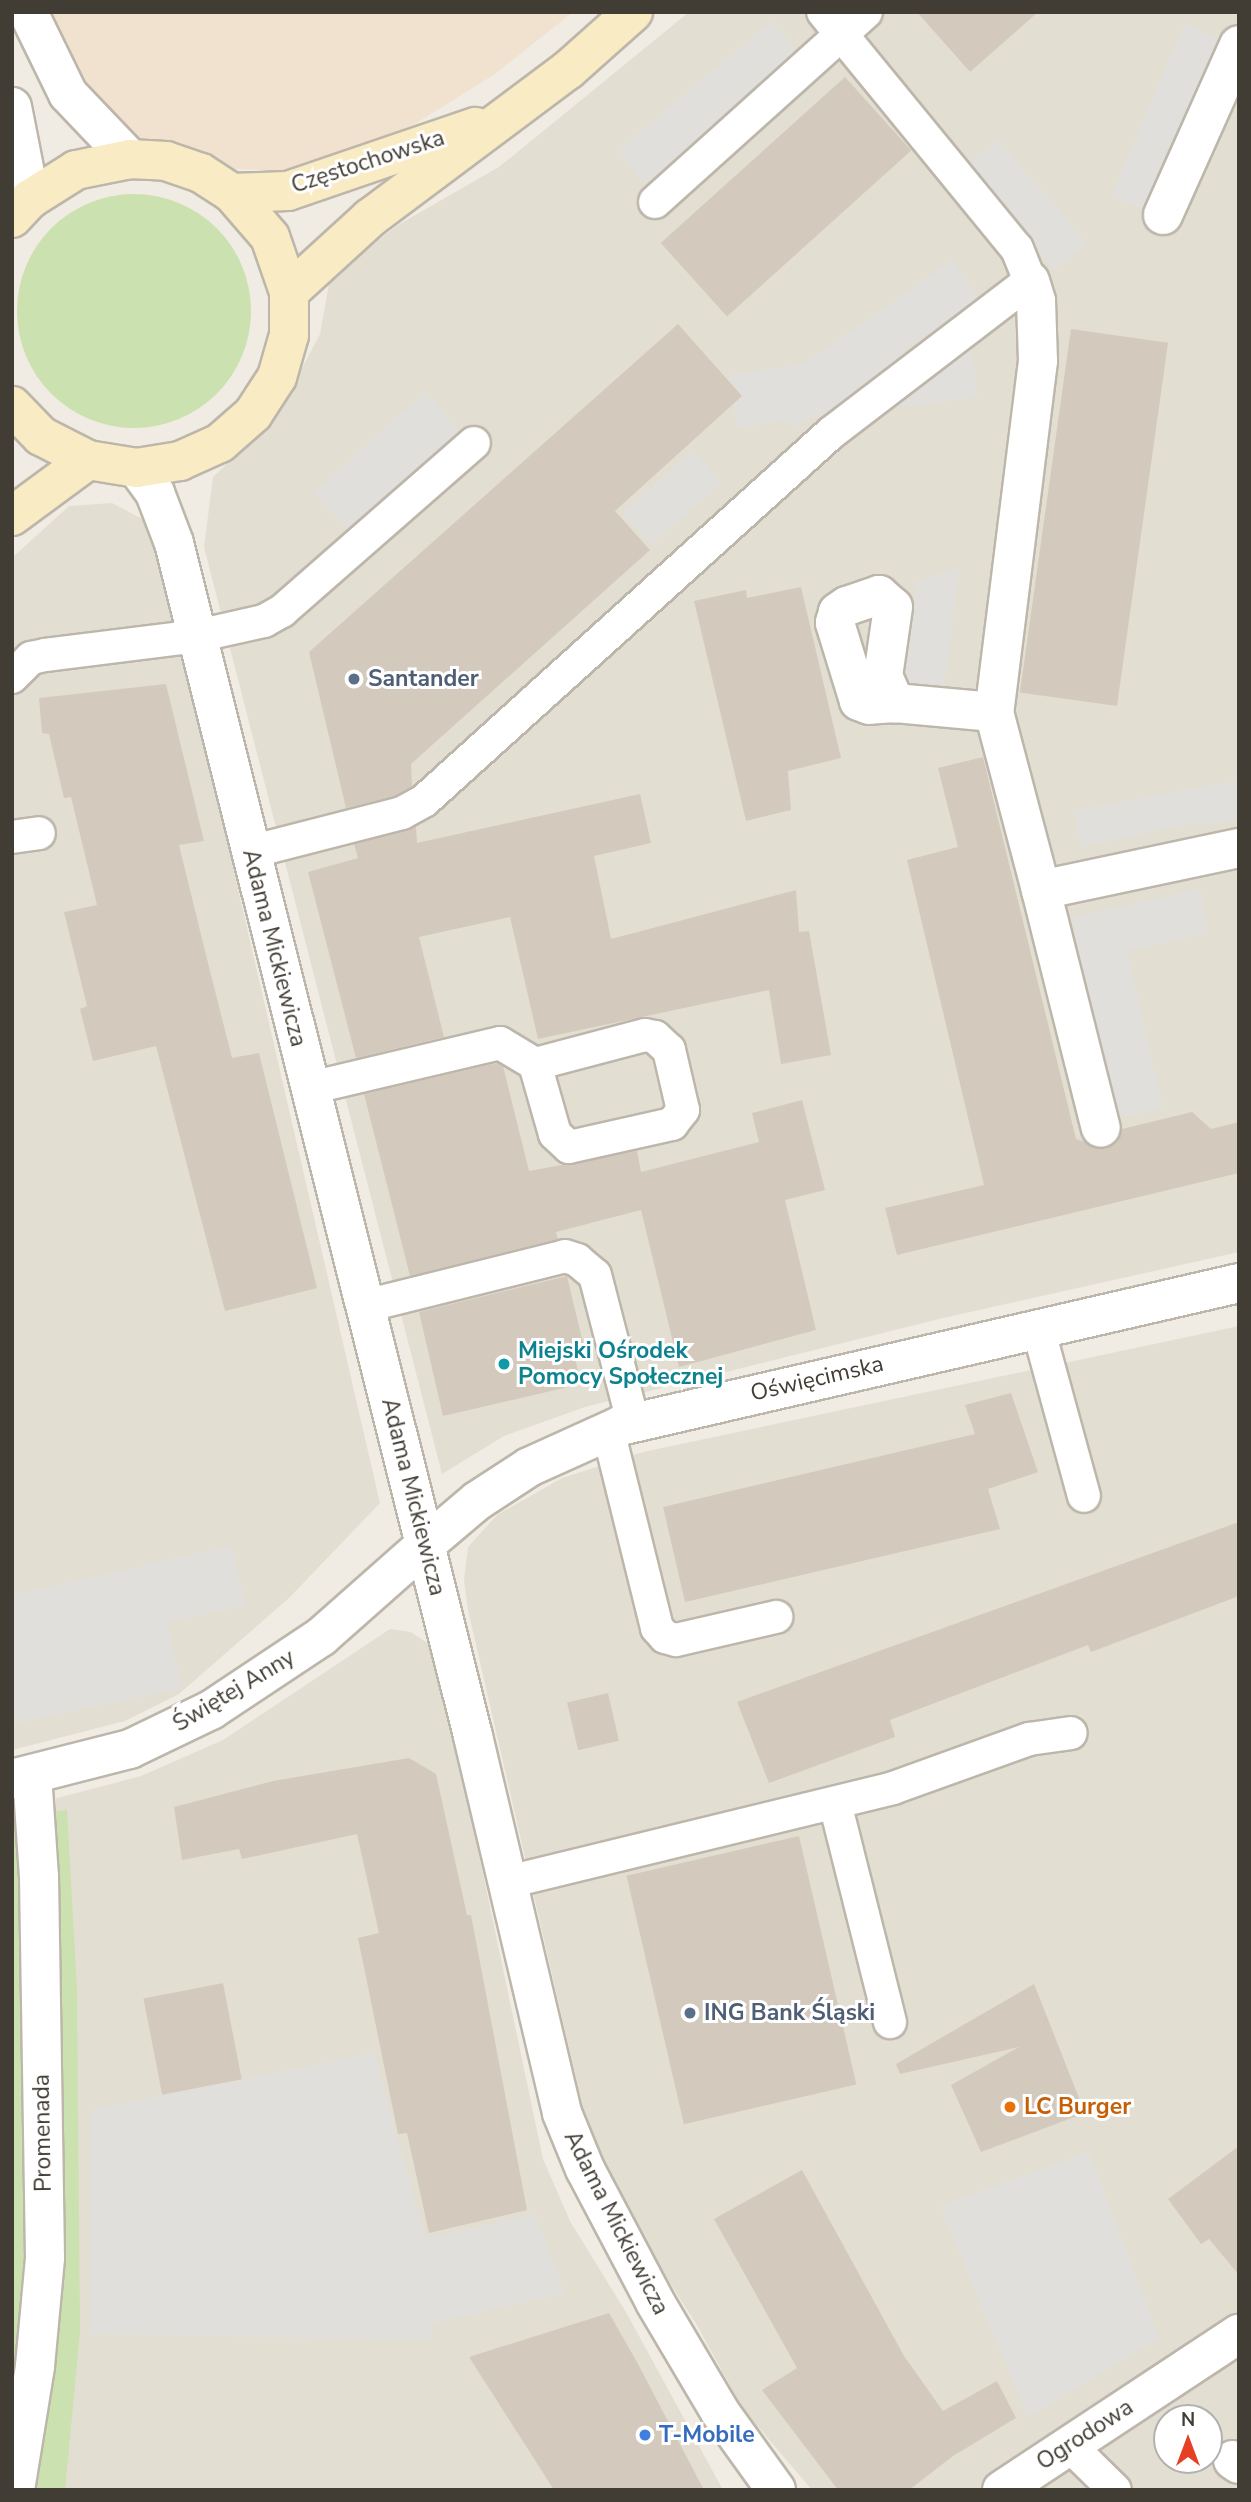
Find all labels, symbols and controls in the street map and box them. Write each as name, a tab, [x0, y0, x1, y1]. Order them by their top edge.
street label: Częstochowska	[288, 124, 448, 200]
place label: Santander	[368, 665, 479, 693]
marker: Santander	[346, 671, 362, 687]
street label: Adama Mickiewicza	[236, 846, 312, 1050]
place label: Miejski Ośrodek Pomocy Społecznej	[518, 1337, 723, 1391]
street label: Oświęcimska	[748, 1350, 886, 1408]
marker: Miejski Ośrodek Pomocy Społecznej	[496, 1356, 512, 1372]
street label: Adama Mickiewicza	[375, 1395, 451, 1599]
street label: Świętej Anny	[168, 1644, 300, 1738]
place label: ING Bank Śląski	[704, 1999, 875, 2027]
marker: ING Bank Śląski	[682, 2005, 698, 2021]
street label: Promenada	[28, 2074, 58, 2192]
place label: LC Burger	[1024, 2093, 1131, 2121]
marker: LC Burger	[1002, 2099, 1018, 2115]
street label: Adama Mickiewicza	[558, 2126, 674, 2320]
street label: Ogrodowa	[1032, 2394, 1138, 2476]
north arrow	[1153, 2404, 1223, 2474]
text: N	[1181, 2407, 1195, 2433]
place label: T-Mobile	[659, 2421, 755, 2449]
marker: T-Mobile	[637, 2427, 653, 2443]

